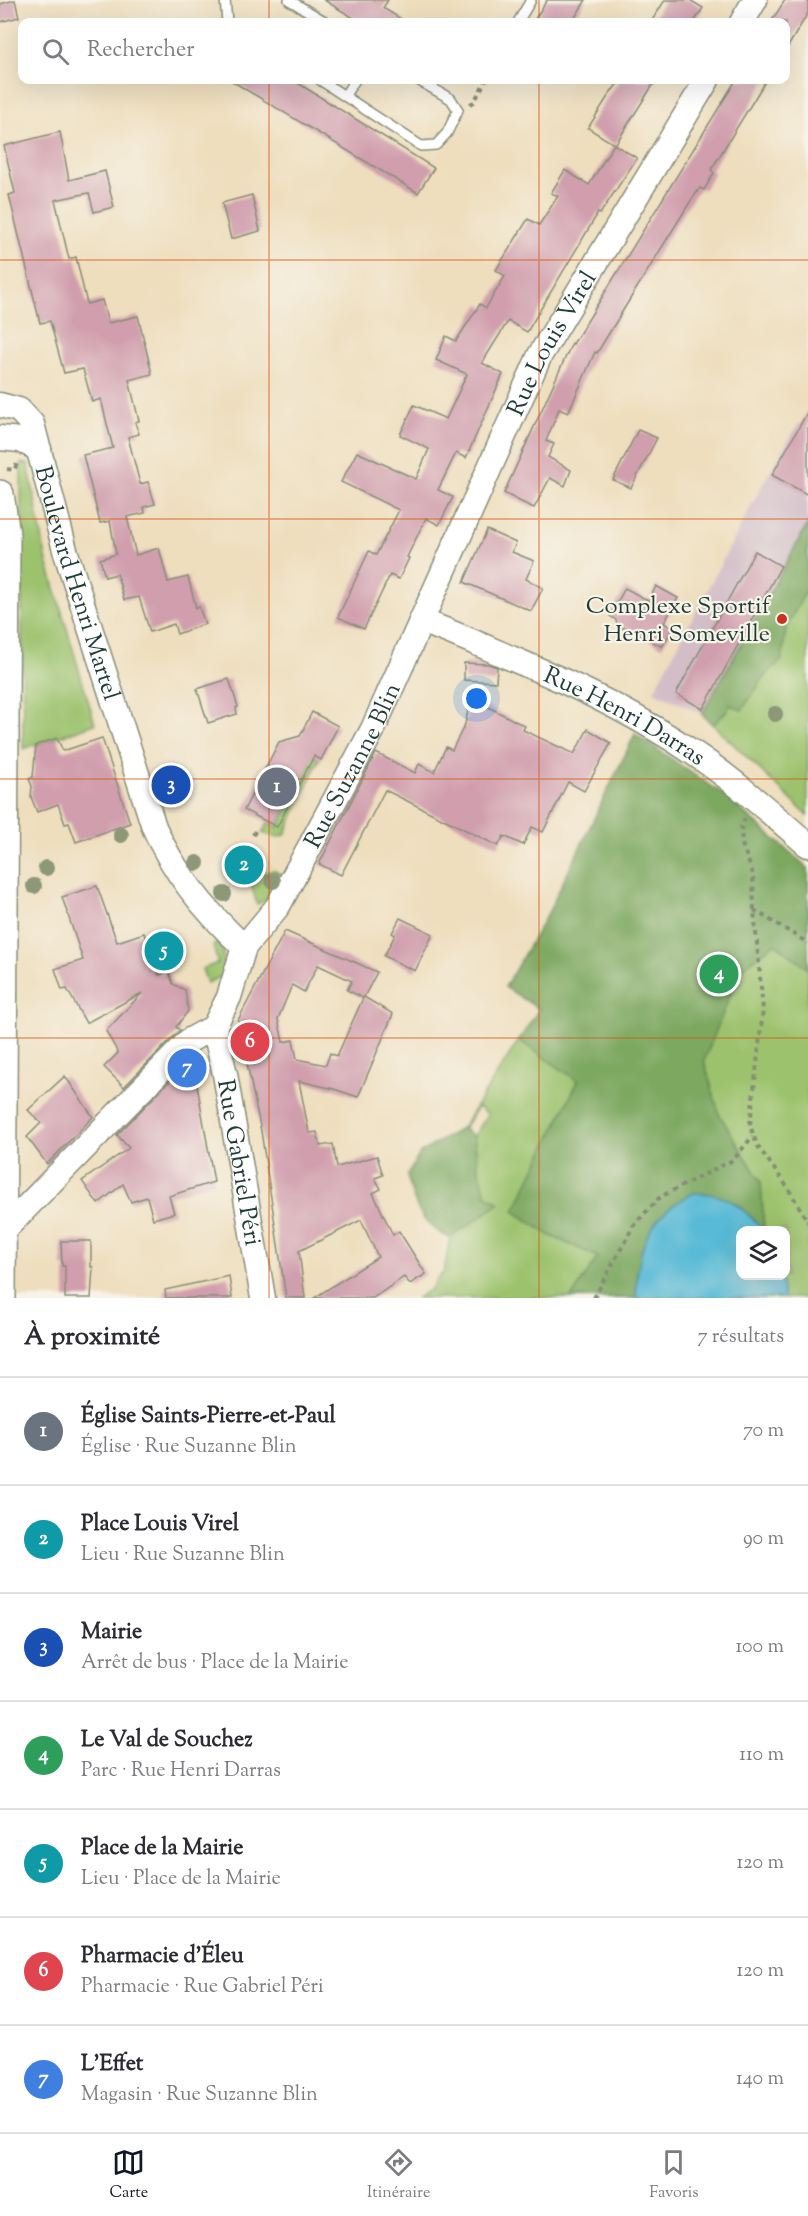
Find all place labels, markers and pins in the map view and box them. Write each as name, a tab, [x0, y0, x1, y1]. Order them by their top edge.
place label: Complexe Sportif Henri Someville	[586, 590, 772, 652]
marker: Complexe Sportif Henri Someville	[775, 612, 789, 626]
pin: 3	[152, 762, 190, 808]
pin: 1	[258, 764, 296, 810]
pin: 2	[224, 842, 264, 888]
pin: 5	[144, 928, 184, 974]
pin: 4	[700, 952, 738, 996]
pin: 6	[230, 1020, 270, 1064]
pin: 7	[168, 1046, 207, 1090]

